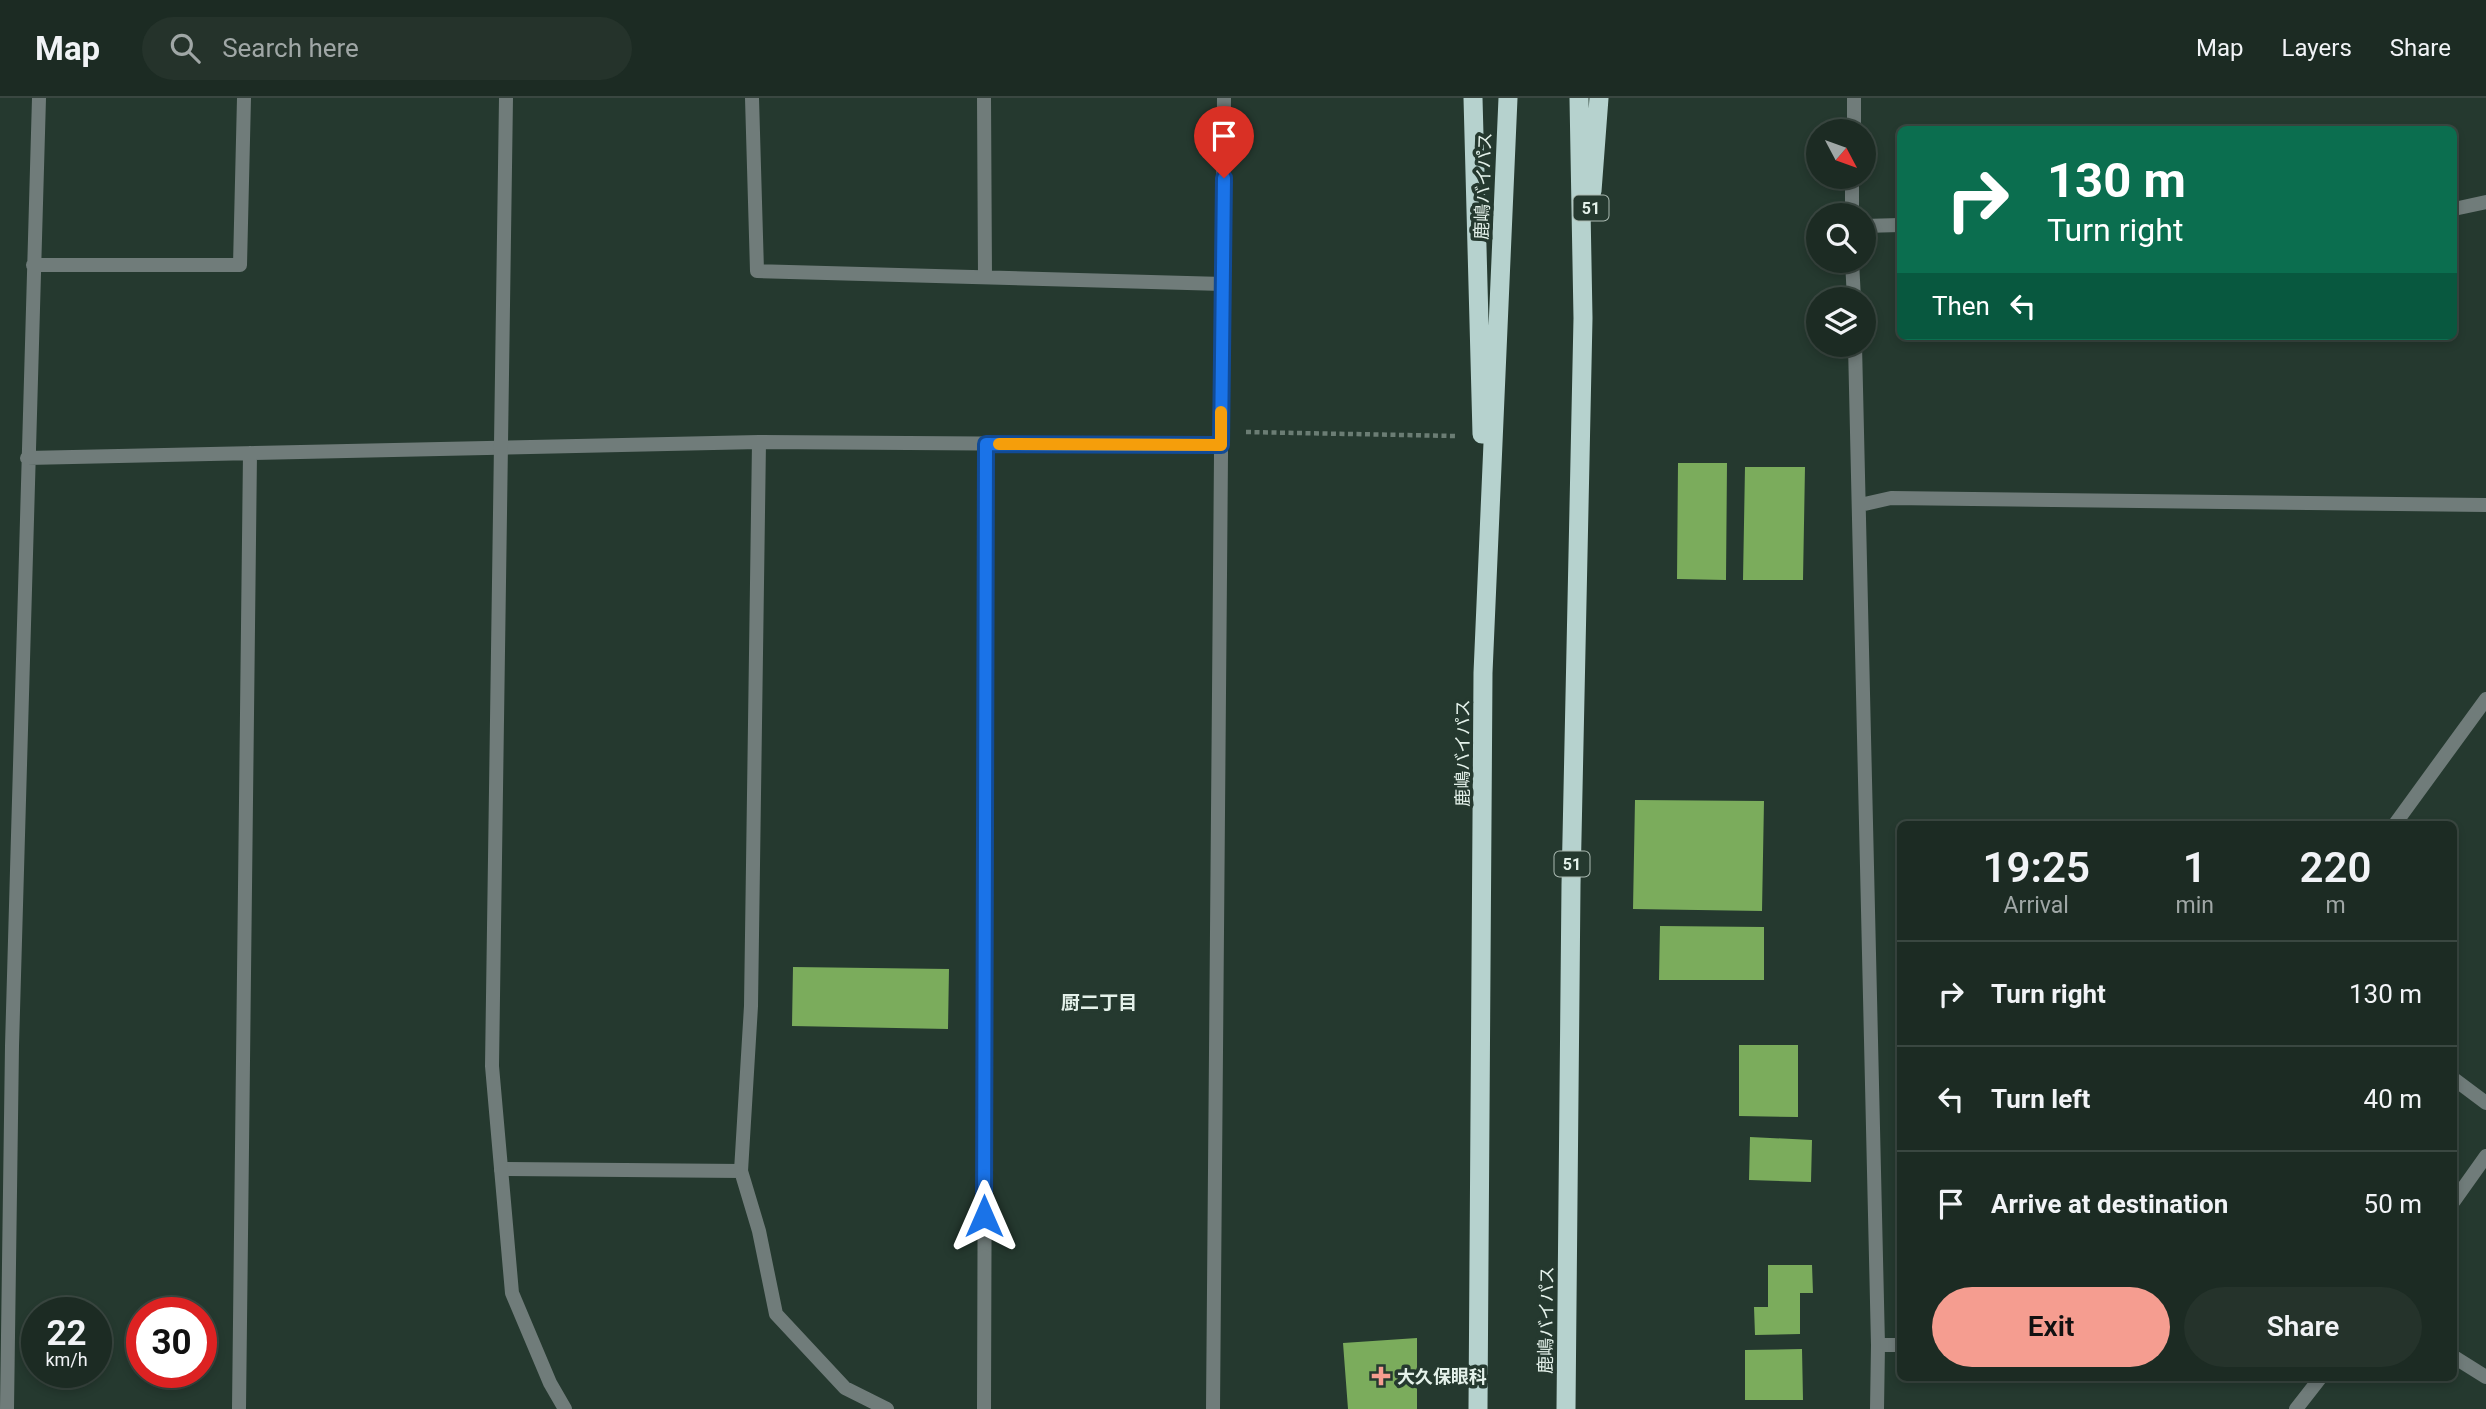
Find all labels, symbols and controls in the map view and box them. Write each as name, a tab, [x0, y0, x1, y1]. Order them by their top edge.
search box	[142, 17, 632, 80]
text: Map	[35, 29, 100, 68]
icon: search	[166, 29, 204, 67]
text: Search here	[222, 33, 359, 63]
text: Map	[2196, 34, 2244, 62]
text: Layers	[2282, 34, 2352, 62]
text: Share	[2390, 34, 2451, 62]
pin	[1194, 106, 1254, 178]
icon: arrive	[1205, 117, 1243, 155]
north arrow	[1806, 119, 1876, 189]
map controls	[1806, 119, 1876, 357]
street label: 鹿嶋バイパス	[1471, 132, 1495, 240]
text: 130 m	[2047, 152, 2186, 209]
icon: right	[1932, 154, 2023, 245]
road number: 51	[1574, 195, 1608, 220]
button: search	[1806, 203, 1876, 273]
text: Turn right	[2047, 211, 2183, 249]
button: layers	[1806, 287, 1876, 357]
icon: left	[2004, 287, 2042, 325]
text: Then	[1932, 291, 1990, 321]
street label: 鹿嶋バイパス	[1452, 699, 1473, 807]
text: 19:25	[1983, 843, 2090, 892]
text: 1	[2183, 843, 2207, 892]
text: 220	[2299, 843, 2371, 892]
road number: 51	[1554, 852, 1590, 876]
text: Arrival	[2004, 892, 2069, 919]
text: min	[2175, 892, 2214, 919]
text: m	[2325, 892, 2346, 919]
icon: right	[1932, 975, 1970, 1013]
text: Turn right	[1991, 979, 2106, 1009]
text: 130 m	[2349, 979, 2422, 1009]
district label: 厨二丁目	[1061, 991, 1137, 1014]
icon: left	[1932, 1080, 1970, 1118]
text: Turn left	[1991, 1084, 2090, 1114]
text: 40 m	[2364, 1084, 2422, 1114]
position arrow	[947, 1179, 1021, 1253]
icon: arrive	[1932, 1185, 1970, 1223]
text: Arrive at destination	[1991, 1189, 2228, 1219]
text: 50 m	[2364, 1189, 2422, 1219]
street label: 鹿嶋バイパス	[1535, 1266, 1557, 1374]
button: Exit	[1932, 1287, 2170, 1367]
button: Share	[2184, 1287, 2422, 1367]
speed limit sign: 30	[126, 1297, 217, 1388]
text: 22	[46, 1313, 87, 1354]
text: km/h	[45, 1349, 88, 1370]
marker: 大久保眼科	[1371, 1366, 1391, 1386]
place label: 大久保眼科	[1397, 1366, 1487, 1387]

